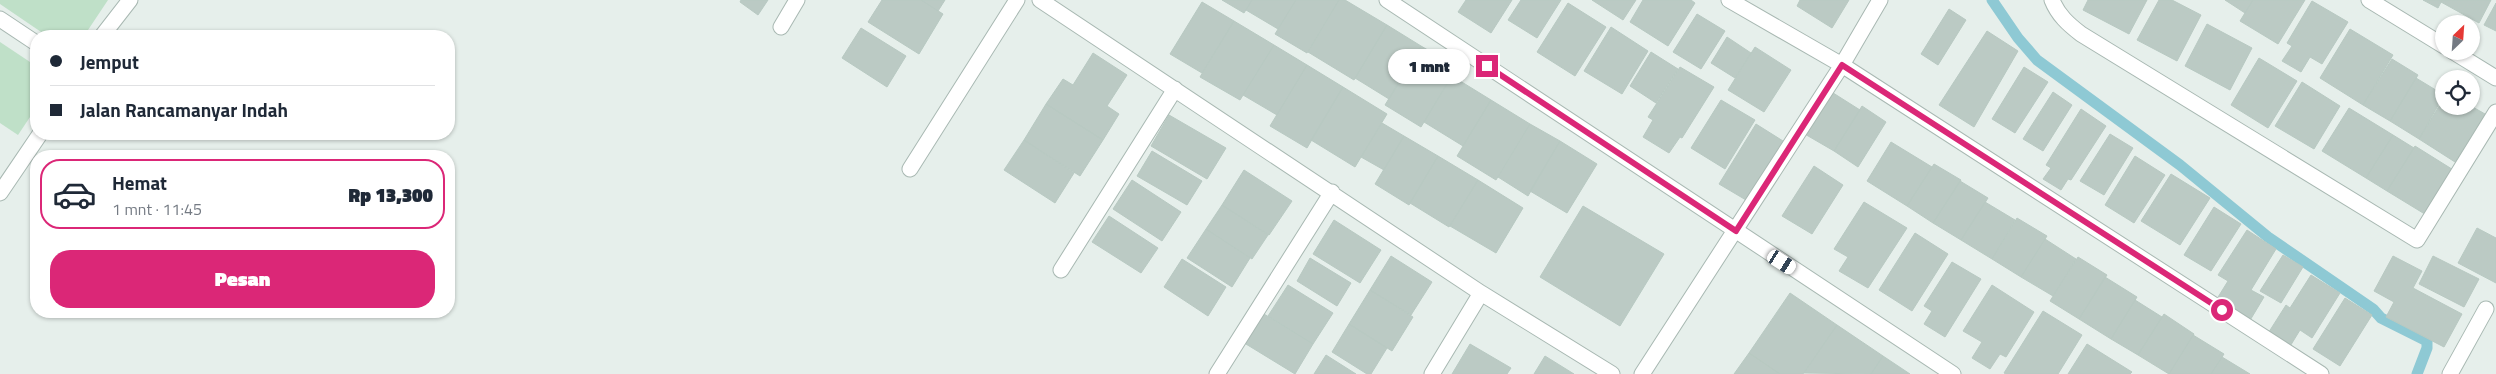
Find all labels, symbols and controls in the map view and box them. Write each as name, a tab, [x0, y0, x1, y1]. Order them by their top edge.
north arrow	[2435, 15, 2480, 60]
map controls	[2435, 15, 2480, 115]
text: Jemput	[80, 47, 139, 76]
callout: 1 mnt	[1387, 48, 1470, 84]
text: 1 mnt	[1408, 54, 1450, 78]
route end	[1476, 55, 1498, 77]
button: locate	[2435, 70, 2480, 115]
text: Jalan Rancamanyar Indah	[80, 95, 288, 124]
text: Hemat	[112, 168, 167, 197]
icon: car	[52, 172, 97, 217]
text: Rp 13,300	[349, 180, 433, 209]
text: 1 mnt · 11:45	[112, 197, 202, 221]
car	[1765, 248, 1798, 276]
button: Pesan	[50, 250, 435, 308]
route start	[2211, 299, 2233, 321]

